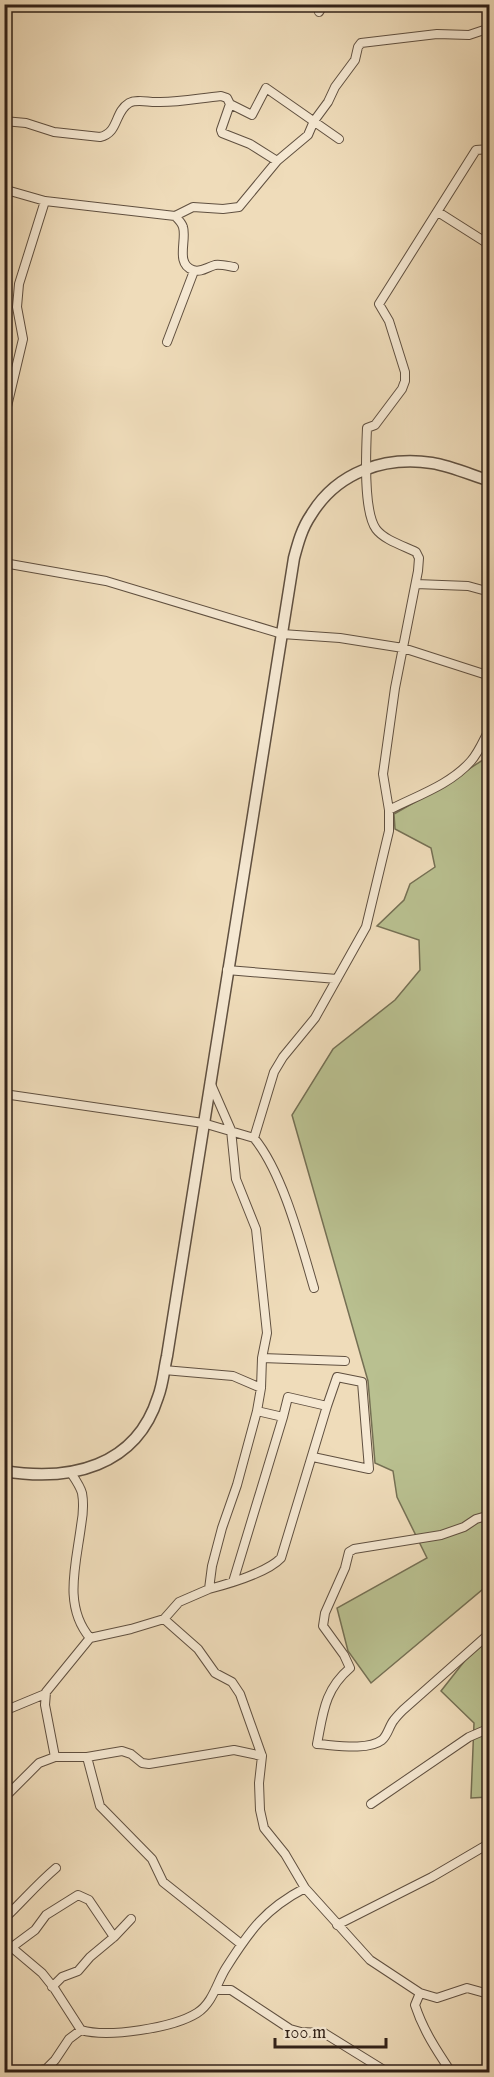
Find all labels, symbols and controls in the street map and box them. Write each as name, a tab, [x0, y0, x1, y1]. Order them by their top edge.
scale bar	[275, 2011, 386, 2049]
text: 100 m	[284, 2022, 326, 2045]

